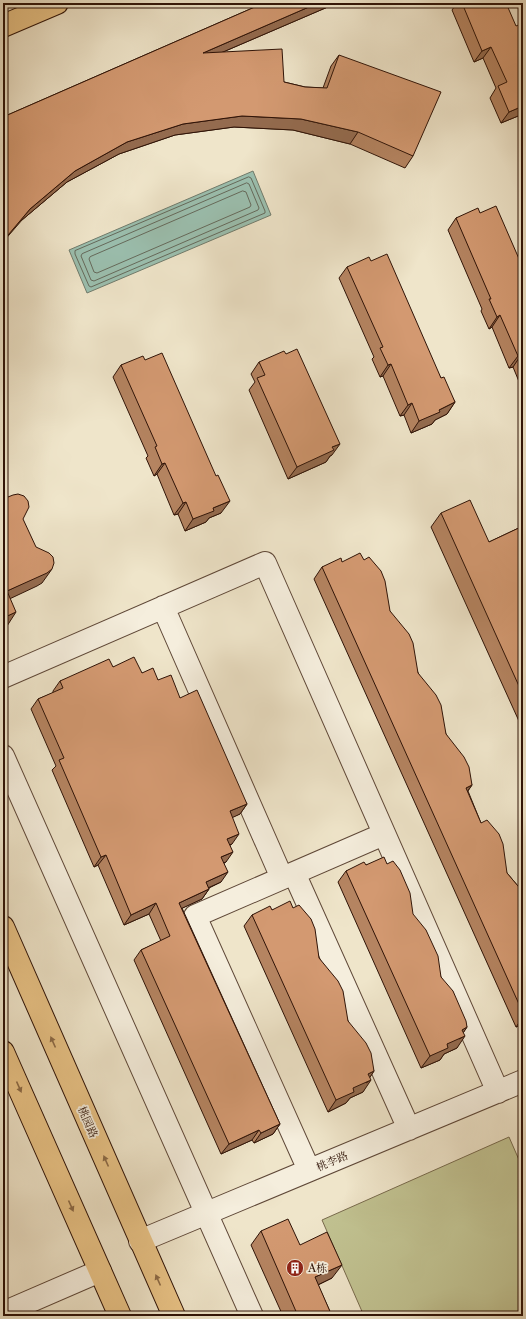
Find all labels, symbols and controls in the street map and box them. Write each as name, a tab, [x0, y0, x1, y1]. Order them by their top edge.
one-way arrow	[50, 1036, 56, 1048]
one-way arrow	[16, 1082, 22, 1093]
street label: 桃园路	[75, 1104, 101, 1140]
street label: 桃李路	[314, 1148, 350, 1174]
one-way arrow	[102, 1155, 108, 1167]
one-way arrow	[69, 1201, 75, 1213]
building icon: A栋	[285, 1258, 305, 1278]
place label: A栋	[307, 1261, 327, 1275]
one-way arrow	[155, 1275, 161, 1286]

